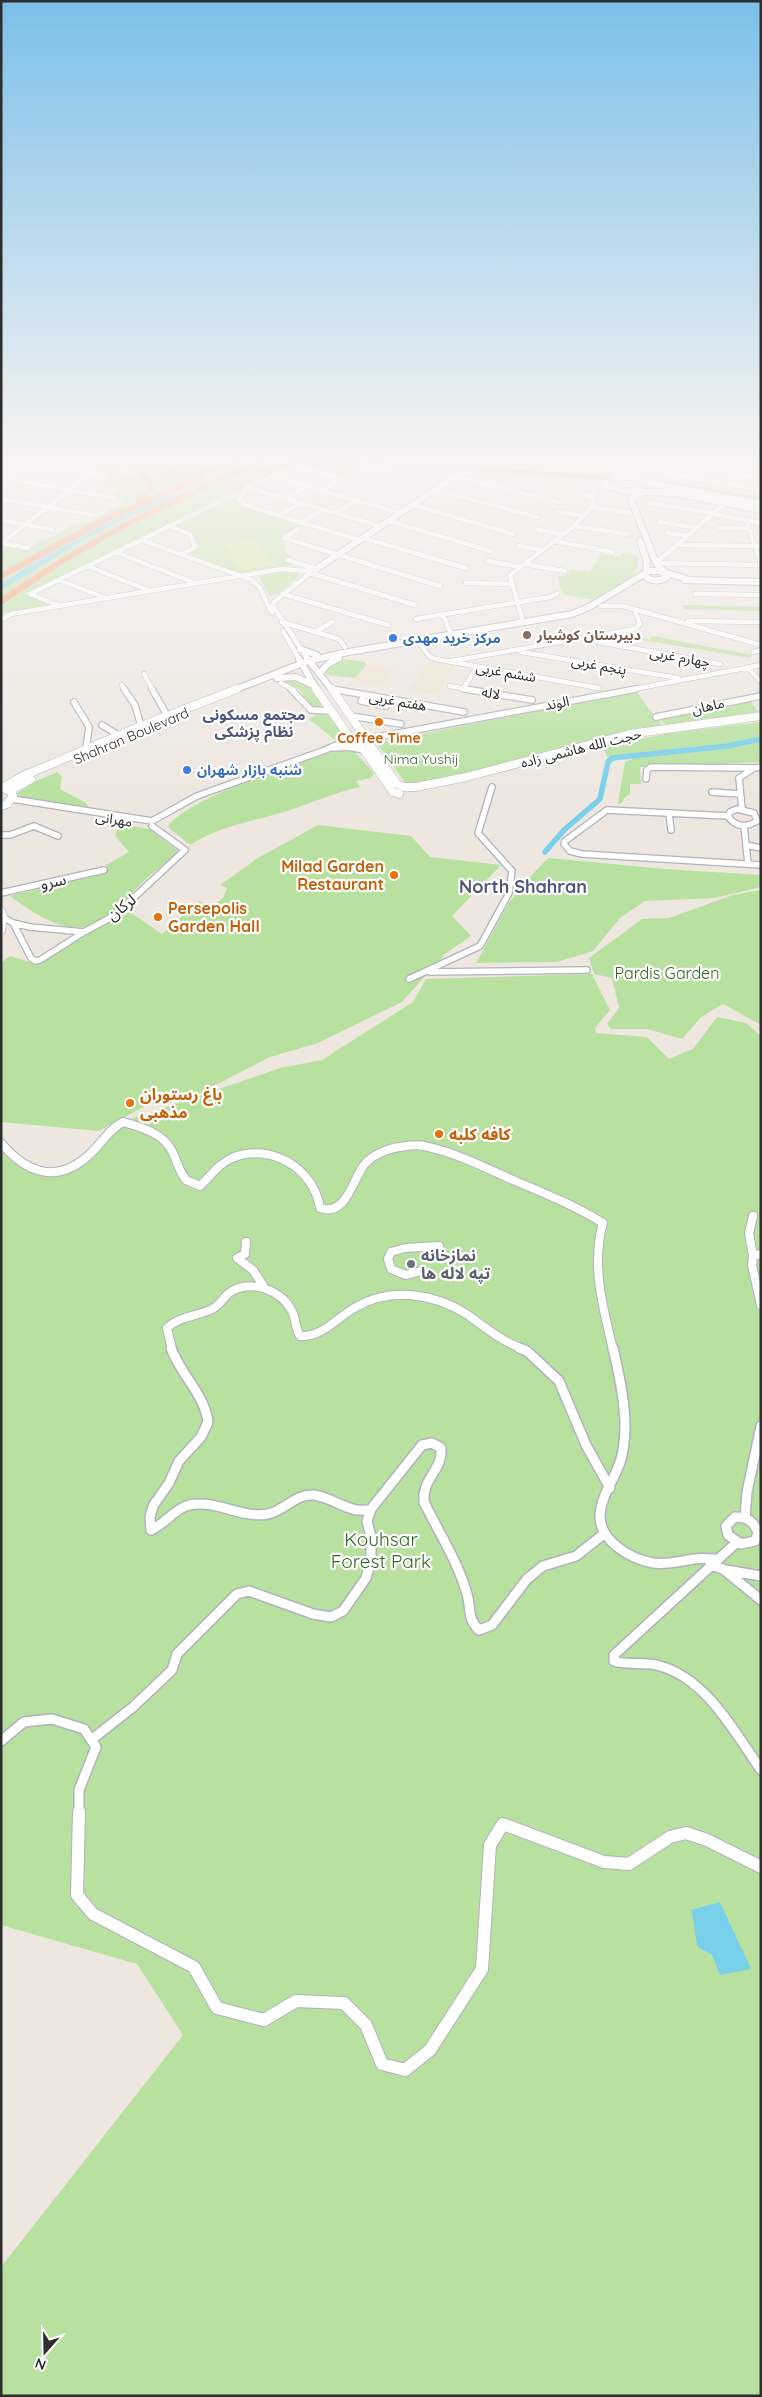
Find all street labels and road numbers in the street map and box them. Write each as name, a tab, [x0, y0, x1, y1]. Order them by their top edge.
street label: چهارم غربی	[648, 643, 712, 673]
street label: پنجم غربی	[570, 651, 628, 681]
street label: ششم غربی	[474, 658, 538, 688]
street label: لاله	[480, 683, 502, 703]
street label: هفتم غربی	[367, 687, 428, 717]
street label: الوند	[543, 692, 571, 714]
street label: ماهان	[690, 694, 726, 718]
street label: Shahran Boulevard	[71, 704, 191, 768]
street label: حجت الله هاشمی زاده	[519, 724, 643, 772]
street label: مهرانی	[94, 807, 134, 831]
street label: سرو	[38, 869, 68, 893]
street label: لرکان	[102, 889, 140, 925]

